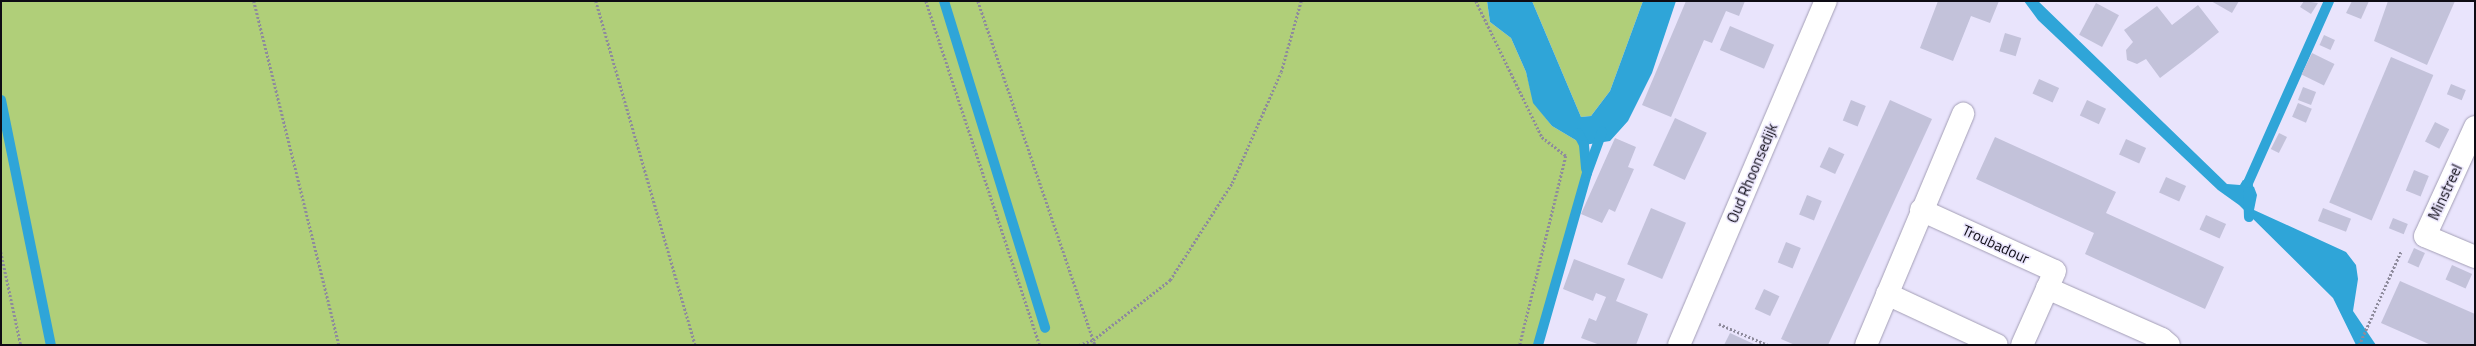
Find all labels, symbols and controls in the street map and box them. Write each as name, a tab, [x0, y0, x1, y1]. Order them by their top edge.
street label: Oud Rhoonsedijk	[1723, 120, 1781, 226]
street label: Minstreel	[2424, 161, 2466, 223]
street label: Troubadour	[1960, 221, 2032, 267]

